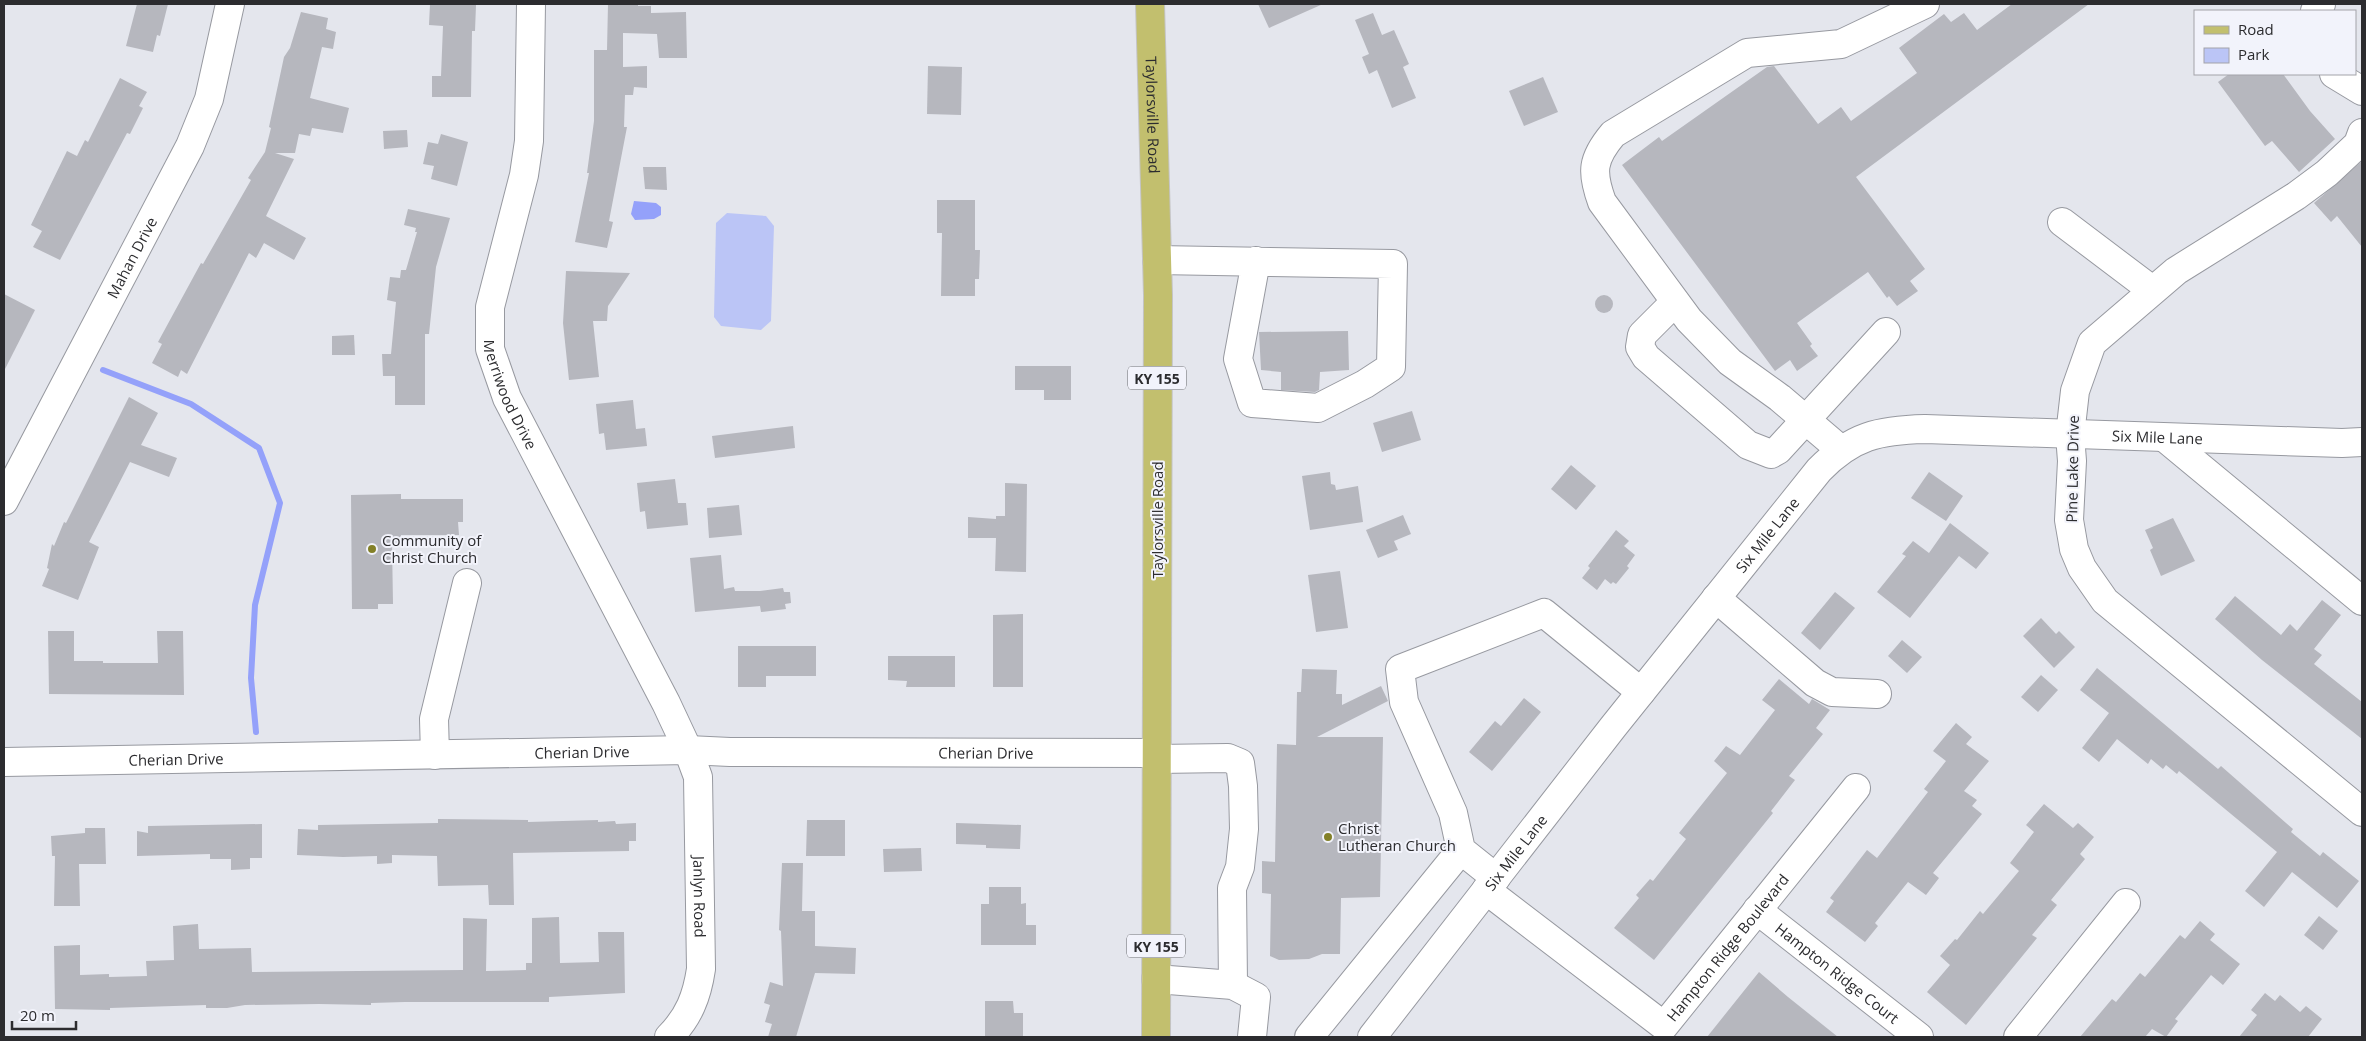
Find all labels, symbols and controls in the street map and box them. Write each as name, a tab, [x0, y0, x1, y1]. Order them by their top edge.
legend	[2194, 10, 2356, 75]
text: Road	[2238, 19, 2274, 39]
text: Park	[2238, 44, 2269, 64]
street label: Taylorsville Road	[1141, 56, 1165, 174]
street label: Mahan Drive	[102, 213, 161, 302]
street label: Merriwood Drive	[480, 340, 542, 452]
road number: KY 155	[1128, 366, 1186, 389]
street label: Pine Lake Drive	[2061, 415, 2083, 523]
street label: Six Mile Lane	[2112, 425, 2203, 448]
street label: Taylorsville Road	[1147, 461, 1167, 579]
street label: Six Mile Lane	[1731, 493, 1803, 577]
place label: Community of Christ Church	[382, 530, 482, 567]
marker: Community of Christ Church	[366, 543, 378, 555]
street label: Cherian Drive	[534, 741, 630, 763]
street label: Cherian Drive	[938, 742, 1033, 763]
street label: Cherian Drive	[128, 748, 224, 770]
street label: Six Mile Lane	[1480, 810, 1551, 894]
place label: Christ Lutheran Church	[1338, 818, 1456, 855]
marker: Christ Lutheran Church	[1322, 831, 1334, 843]
street label: Janlyn Road	[689, 854, 711, 938]
street label: Hampton Ridge Boulevard	[1662, 869, 1793, 1025]
street label: Hampton Ridge Court	[1771, 918, 1903, 1028]
road number: KY 155	[1127, 934, 1185, 958]
scale bar	[12, 998, 76, 1030]
text: 20 m	[20, 1005, 55, 1025]

